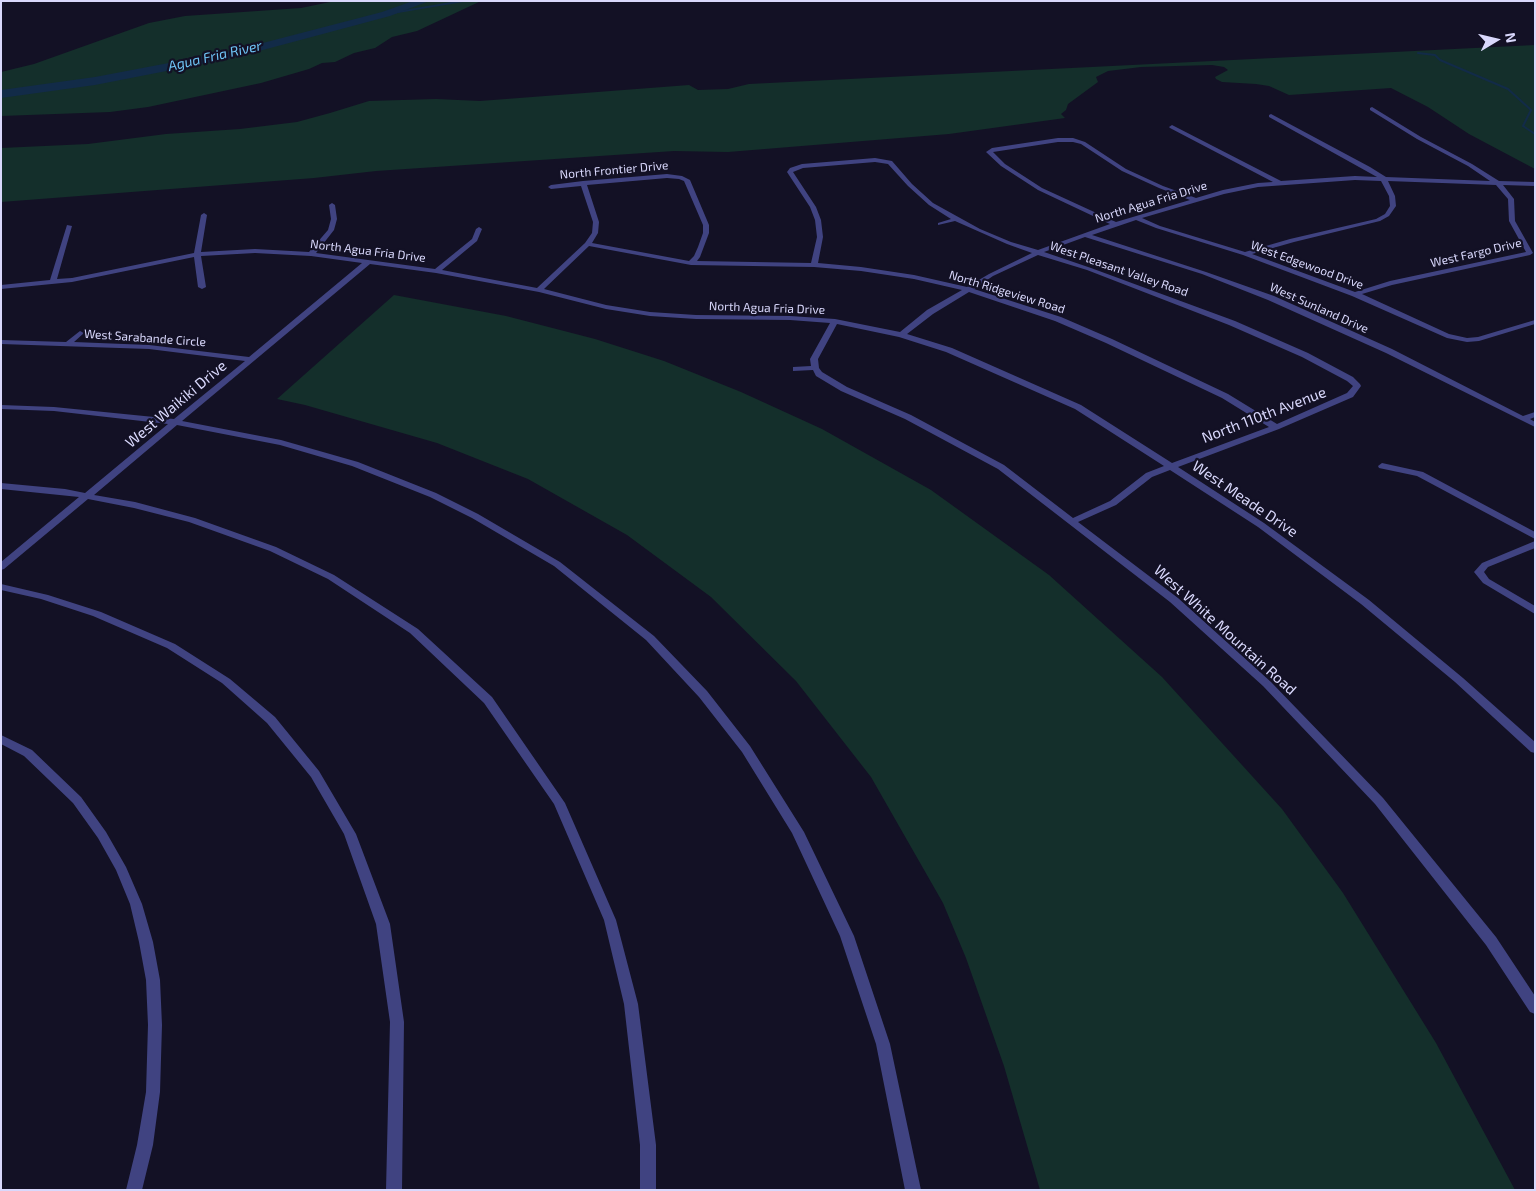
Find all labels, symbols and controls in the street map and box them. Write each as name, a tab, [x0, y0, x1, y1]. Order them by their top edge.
north arrow	[1471, 15, 1521, 65]
text: N	[1502, 31, 1520, 44]
water label: Agua Fria River	[166, 37, 264, 75]
street label: North Frontier Drive	[559, 158, 669, 182]
street label: North Agua Fria Drive	[1093, 178, 1209, 226]
street label: West Fargo Drive	[1429, 236, 1523, 270]
street label: North Agua Fria Drive	[309, 237, 427, 265]
street label: West Edgewood Drive	[1249, 238, 1365, 292]
street label: West Pleasant Valley Road	[1048, 239, 1190, 299]
street label: North Ridgeview Road	[947, 267, 1067, 317]
street label: West Sunland Drive	[1267, 280, 1371, 336]
street label: North Agua Fria Drive	[709, 299, 825, 317]
street label: West Sarabande Circle	[83, 327, 207, 349]
street label: West Waikiki Drive	[122, 356, 230, 452]
street label: North 110th Avenue	[1199, 383, 1329, 447]
street label: West Meade Drive	[1189, 457, 1301, 541]
street label: West White Mountain Road	[1150, 561, 1300, 699]

